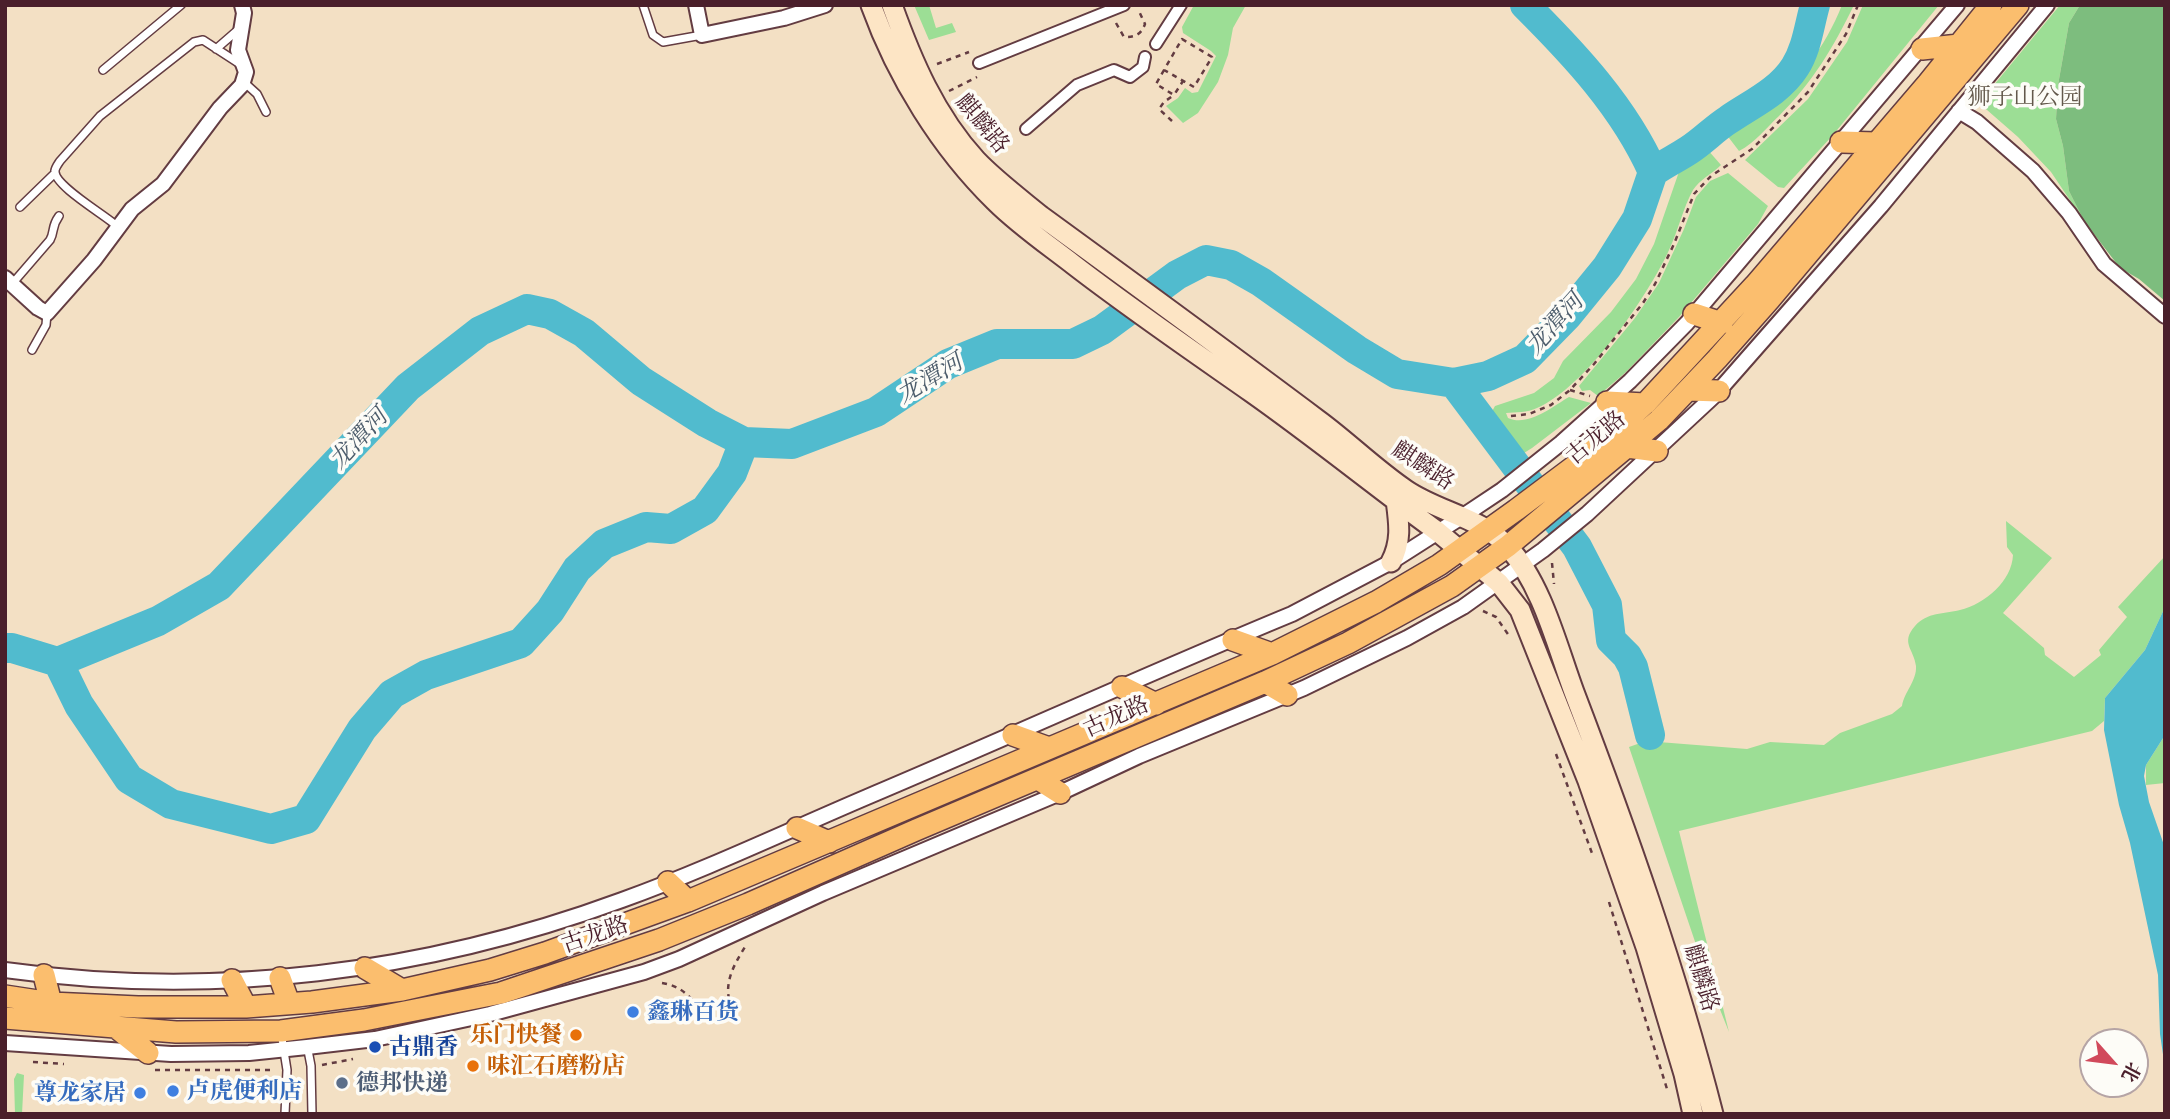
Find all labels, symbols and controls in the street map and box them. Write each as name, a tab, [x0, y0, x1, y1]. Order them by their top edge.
park label: 狮子山公园	[1968, 83, 2082, 111]
street label: 麒麟路	[949, 89, 1015, 159]
water label: 龙潭河	[1520, 288, 1590, 360]
water label: 龙潭河	[892, 348, 968, 410]
water label: 龙潭河	[324, 403, 394, 475]
street label: 古龙路	[1561, 405, 1631, 471]
street label: 麒麟路	[1387, 436, 1459, 496]
street label: 古龙路	[1079, 690, 1153, 744]
street label: 古龙路	[558, 911, 632, 959]
street label: 麒麟路	[1678, 941, 1724, 1015]
place label: 鑫琳百货	[647, 998, 739, 1026]
marker: 鑫琳百货	[625, 1004, 641, 1020]
place label: 乐门快餐	[470, 1021, 562, 1049]
marker: 乐门快餐	[568, 1027, 584, 1043]
north arrow	[2079, 1028, 2149, 1098]
place label: 古鼎香	[389, 1033, 458, 1061]
marker: 古鼎香	[367, 1039, 383, 1055]
place label: 味汇石磨粉店	[487, 1052, 625, 1080]
marker: 味汇石磨粉店	[465, 1058, 481, 1074]
text: 北	[2117, 1058, 2146, 1086]
place label: 德邦快递	[356, 1069, 448, 1097]
marker: 德邦快递	[334, 1075, 350, 1091]
place label: 卢虎便利店	[187, 1077, 302, 1105]
place label: 尊龙家居	[34, 1079, 126, 1107]
marker: 卢虎便利店	[165, 1083, 181, 1099]
marker: 尊龙家居	[132, 1085, 148, 1101]

